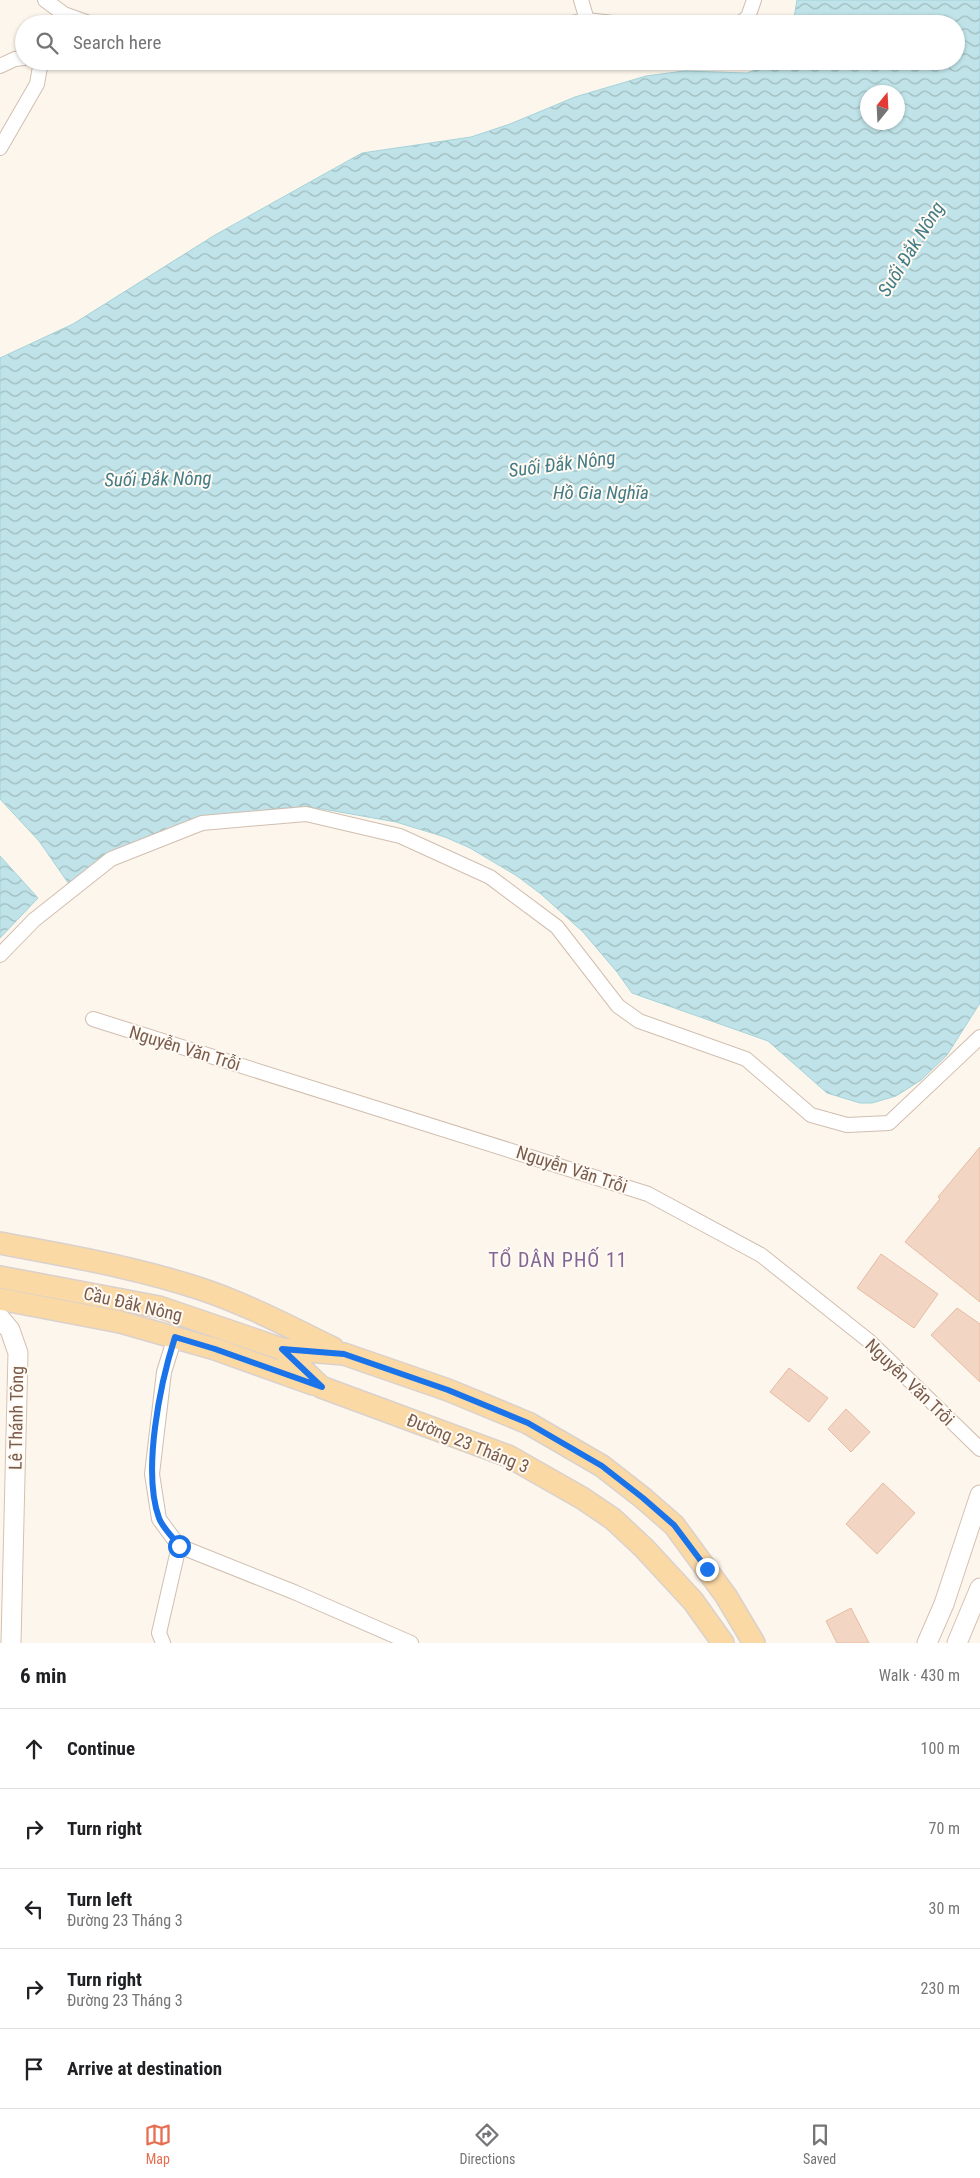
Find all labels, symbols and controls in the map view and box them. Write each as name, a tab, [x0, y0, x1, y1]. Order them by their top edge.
search box	[15, 15, 965, 70]
icon: search	[33, 29, 61, 57]
text: Search here	[73, 31, 161, 54]
north arrow	[860, 85, 905, 130]
water label: Suối Đắk Nông	[873, 197, 949, 301]
water label: Suối Đắk Nông	[507, 446, 617, 482]
water label: Suối Đắk Nông	[104, 467, 212, 491]
water label: Hồ Gia Nghĩa	[553, 481, 649, 504]
street label: Nguyễn Văn Trỗi	[127, 1021, 243, 1075]
street label: Nguyễn Văn Trỗi	[514, 1141, 630, 1197]
district label: TỔ DÂN PHỐ 11	[488, 1247, 628, 1272]
street label: Cầu Đắk Nông	[82, 1282, 184, 1326]
street label: Nguyễn Văn Trỗi	[861, 1334, 959, 1430]
street label: Lê Thánh Tông	[5, 1366, 27, 1470]
street label: Đường 23 Tháng 3	[404, 1409, 532, 1477]
route start	[168, 1535, 191, 1558]
route end	[696, 1558, 719, 1581]
text: 6 min	[20, 1664, 67, 1688]
text: Walk · 430 m	[879, 1666, 960, 1685]
icon: ahead	[20, 1735, 48, 1763]
text: Continue	[67, 1737, 135, 1760]
text: 100 m	[921, 1739, 960, 1758]
icon: right	[20, 1815, 48, 1843]
text: Turn right	[67, 1817, 142, 1840]
text: 70 m	[928, 1819, 960, 1838]
text: Turn left	[67, 1888, 132, 1911]
icon: left	[20, 1895, 48, 1923]
text: 30 m	[928, 1899, 960, 1918]
text: Đường 23 Tháng 3	[67, 1911, 183, 1930]
text: Turn right	[67, 1968, 142, 1991]
icon: right	[20, 1975, 48, 2003]
text: 230 m	[921, 1979, 960, 1998]
text: Đường 23 Tháng 3	[67, 1991, 183, 2010]
icon: arrive	[20, 2055, 48, 2083]
text: Arrive at destination	[67, 2057, 222, 2080]
tab: Map	[144, 2121, 172, 2167]
tab: Directions	[459, 2121, 515, 2167]
tab: Saved	[803, 2121, 836, 2167]

